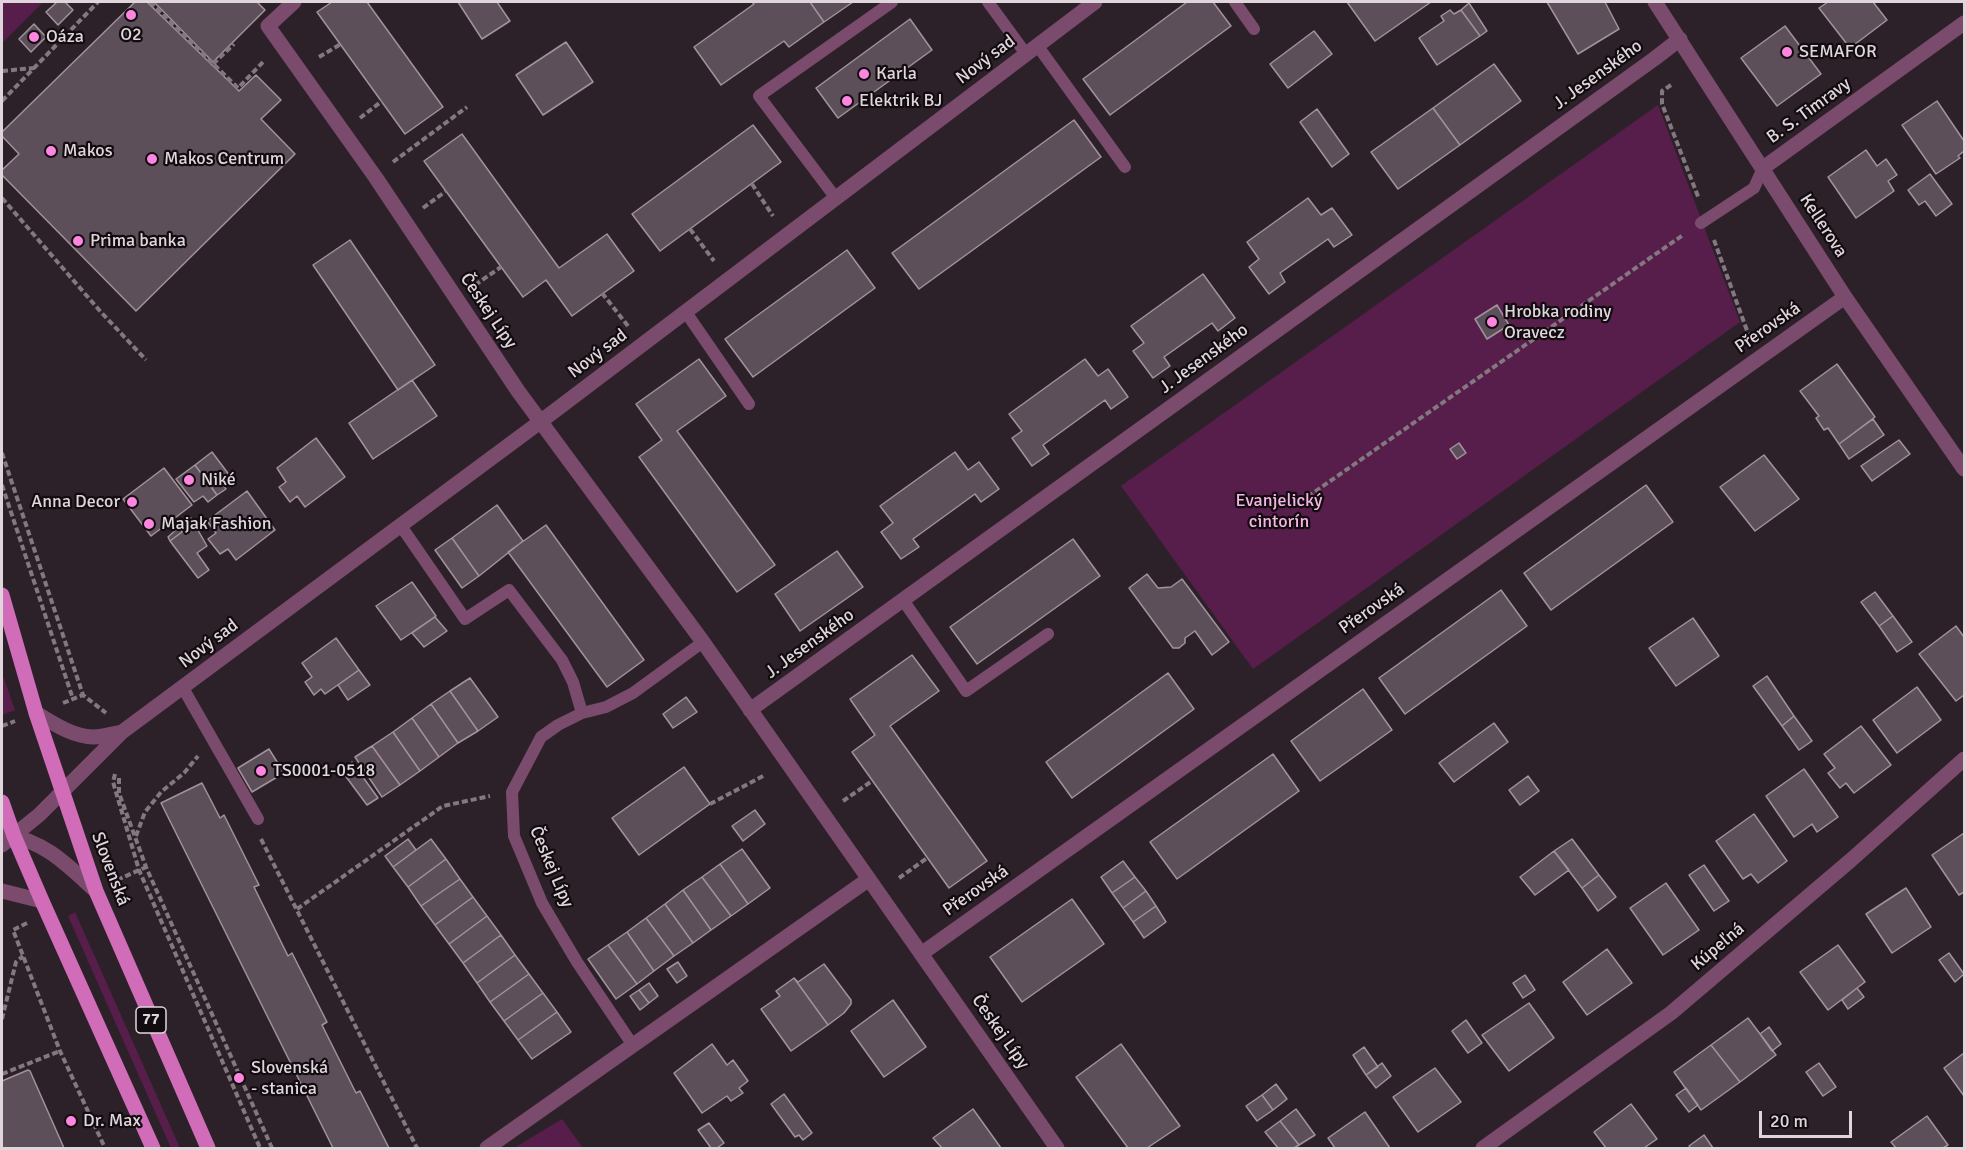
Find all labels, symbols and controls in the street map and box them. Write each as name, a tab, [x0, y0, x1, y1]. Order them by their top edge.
marker: O2	[124, 8, 138, 22]
place label: O2	[120, 24, 142, 46]
place label: Oáza	[46, 26, 84, 48]
marker: Oáza	[27, 30, 41, 44]
street label: Nový sad	[952, 31, 1020, 89]
street label: J. Jesenského	[1549, 35, 1647, 115]
place label: SEMAFOR	[1799, 41, 1877, 63]
marker: SEMAFOR	[1780, 45, 1794, 59]
place label: Karla	[876, 63, 917, 85]
marker: Karla	[857, 67, 871, 81]
street label: B. S. Timravy	[1763, 73, 1855, 149]
place label: Elektrik BJ	[859, 90, 942, 112]
marker: Elektrik BJ	[840, 94, 854, 108]
place label: Makos	[63, 140, 113, 162]
marker: Makos	[44, 144, 58, 158]
place label: Makos Centrum	[164, 148, 284, 170]
marker: Makos Centrum	[145, 152, 159, 166]
street label: Kellerova	[1795, 190, 1851, 262]
place label: Prima banka	[90, 230, 186, 252]
marker: Prima banka	[71, 234, 85, 248]
street label: Českej Lípy	[455, 269, 521, 353]
street label: Přerovská	[1731, 298, 1805, 358]
place label: Hrobka rodiny Oravecz	[1504, 301, 1611, 344]
marker: Hrobka rodiny Oravecz	[1485, 315, 1499, 329]
street label: J. Jesenského	[1155, 319, 1253, 399]
street label: Nový sad	[564, 325, 632, 383]
place label: Niké	[201, 469, 236, 491]
marker: Niké	[182, 473, 196, 487]
park label: Evanjelický cintorín	[1235, 490, 1323, 532]
place label: Anna Decor	[31, 491, 120, 513]
marker: Anna Decor	[125, 495, 139, 509]
place label: Majak Fashion	[161, 513, 271, 535]
marker: Majak Fashion	[142, 517, 156, 531]
street label: Přerovská	[1335, 579, 1409, 639]
street label: J. Jesenského	[761, 604, 859, 684]
street label: Nový sad	[175, 615, 243, 673]
place label: TS0001-0518	[273, 760, 375, 782]
marker: TS0001-0518	[254, 764, 268, 778]
street label: Českej Lípy	[524, 823, 578, 911]
street label: Slovenská	[86, 829, 134, 909]
street label: Přerovská	[939, 861, 1013, 921]
street label: Kúpeľná	[1687, 918, 1749, 976]
street label: Českej Lípy	[966, 991, 1034, 1073]
road number: 77	[136, 1007, 166, 1033]
place label: Slovenská - stanica	[251, 1057, 328, 1100]
marker: Slovenská - stanica	[232, 1071, 246, 1085]
scale bar	[1762, 1099, 1855, 1137]
place label: Dr. Max	[83, 1110, 141, 1132]
text: 20 m	[1770, 1110, 1808, 1132]
marker: Dr. Max	[64, 1114, 78, 1128]

